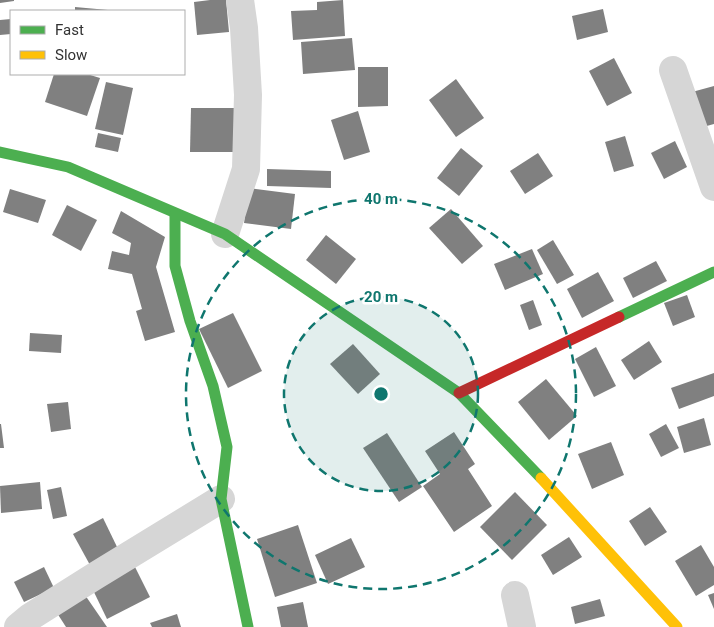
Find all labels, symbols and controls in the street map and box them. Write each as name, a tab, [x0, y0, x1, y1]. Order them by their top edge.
legend	[10, 10, 185, 75]
text: Fast	[55, 21, 84, 39]
text: Slow	[55, 46, 87, 64]
text: 40 m	[364, 190, 398, 208]
text: 20 m	[364, 288, 398, 306]
centre of rings	[372, 385, 390, 403]

